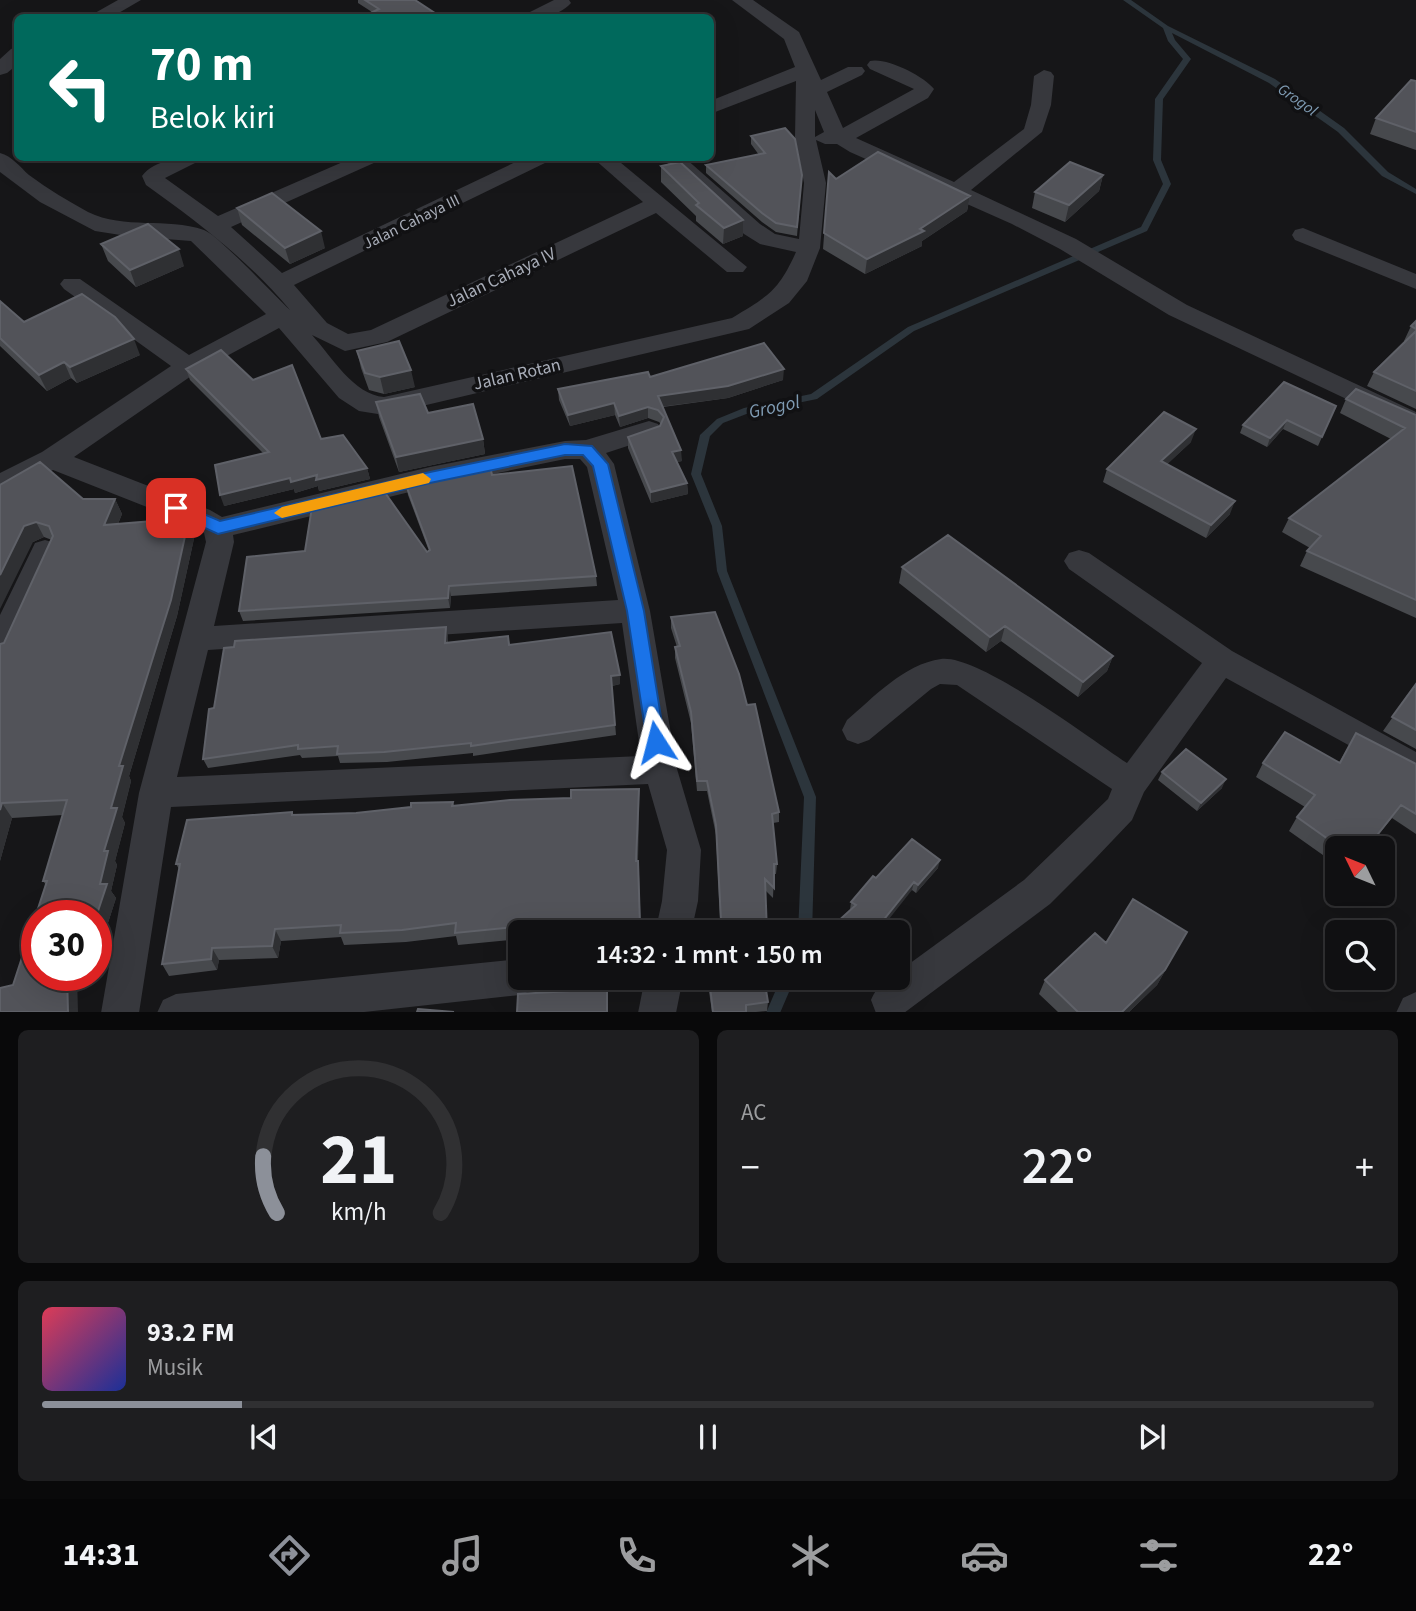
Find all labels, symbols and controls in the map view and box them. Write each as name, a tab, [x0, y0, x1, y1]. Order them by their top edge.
text: 70 m	[150, 30, 254, 100]
icon: left	[35, 42, 126, 133]
water label: Grogol	[1273, 78, 1322, 121]
text: Belok kiri	[150, 95, 275, 141]
street label: Jalan Cahaya III	[359, 189, 463, 255]
street label: Jalan Cahaya IV	[443, 241, 561, 314]
street label: Jalan Rotan	[471, 352, 563, 397]
water label: Grogol	[746, 389, 803, 426]
pin	[146, 478, 206, 538]
icon: arrive	[157, 489, 195, 527]
position arrow	[619, 705, 693, 779]
north arrow	[1325, 836, 1395, 906]
map controls	[1325, 836, 1395, 990]
speed limit sign: 30	[21, 900, 112, 991]
button: search	[1325, 920, 1395, 990]
text: 14:32 · 1 mnt · 150 m	[595, 936, 823, 973]
text: AC	[741, 1096, 766, 1129]
text: 21	[320, 1108, 397, 1212]
text: 22°	[1022, 1130, 1093, 1204]
text: −	[741, 1141, 760, 1195]
text: +	[1355, 1141, 1374, 1195]
text: km/h	[331, 1193, 386, 1229]
text: 93.2 FM	[147, 1314, 235, 1351]
text: Musik	[147, 1351, 203, 1384]
icon: previous	[245, 1418, 283, 1456]
icon: pause	[689, 1418, 727, 1456]
icon: next	[1133, 1418, 1171, 1456]
icon: directions	[265, 1531, 314, 1580]
icon: music	[438, 1531, 487, 1580]
icon: phone	[612, 1531, 661, 1580]
icon: climate	[786, 1531, 835, 1580]
icon: car	[960, 1531, 1009, 1580]
icon: filters	[1134, 1531, 1183, 1580]
text: 14:31	[62, 1532, 140, 1578]
text: 22°	[1308, 1532, 1353, 1578]

